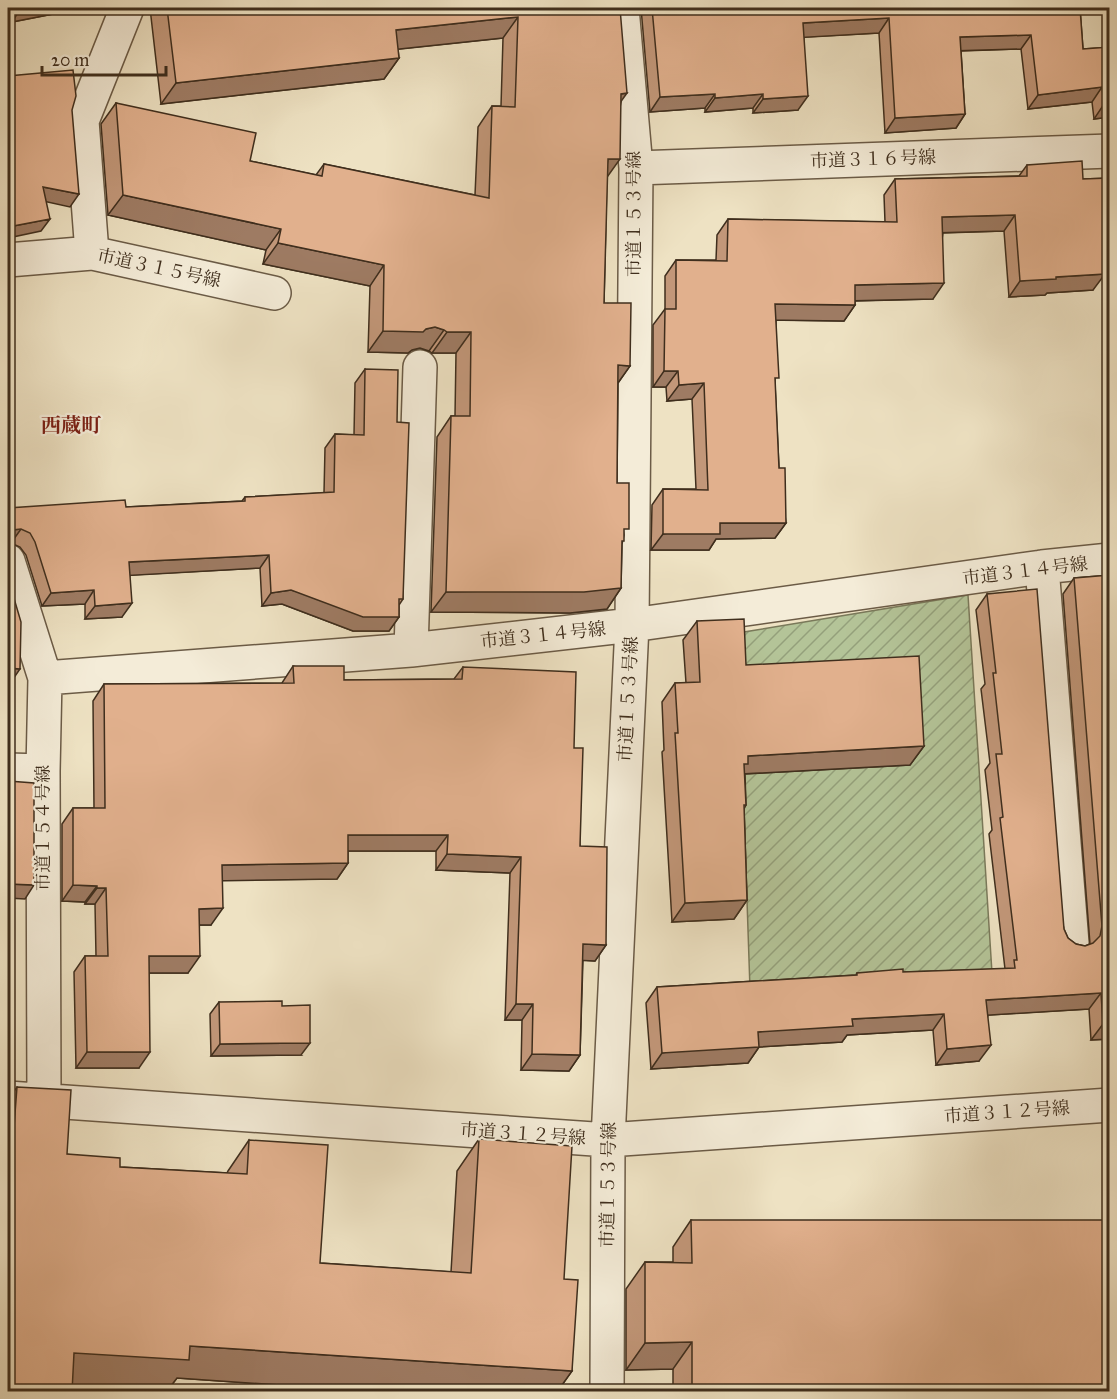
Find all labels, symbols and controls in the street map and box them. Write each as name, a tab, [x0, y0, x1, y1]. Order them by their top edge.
scale bar	[42, 39, 166, 77]
text: 20 m	[51, 49, 89, 71]
street label: 市道３１６号線	[810, 146, 936, 172]
street label: 市道１５３号線	[623, 151, 645, 277]
street label: 市道３１５号線	[95, 244, 223, 292]
district label: 西蔵町	[41, 413, 102, 437]
street label: 市道３１４号線	[961, 552, 1089, 590]
street label: 市道３１４号線	[479, 617, 607, 653]
street label: 市道１５３号線	[614, 636, 642, 762]
street label: 市道１５４号線	[32, 765, 54, 891]
street label: 市道３１２号線	[943, 1097, 1071, 1127]
street label: 市道３１２号線	[459, 1119, 587, 1149]
street label: 市道１５３号線	[596, 1122, 620, 1248]

